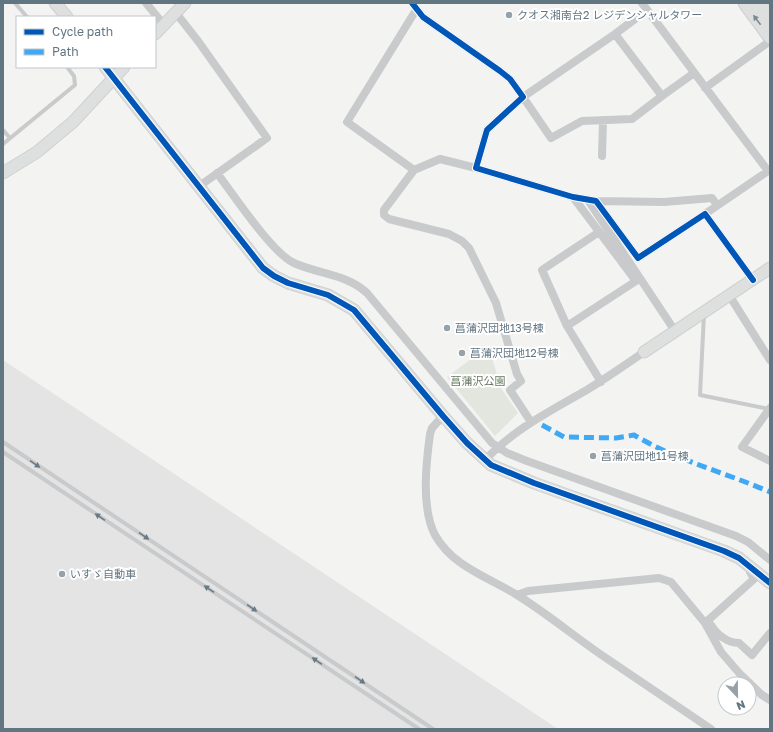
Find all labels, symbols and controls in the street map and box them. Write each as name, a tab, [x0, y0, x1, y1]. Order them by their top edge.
place label: クオス湘南台2 レジデンシャルタワー	[517, 8, 702, 21]
marker: クオス湘南台2 レジデンシャルタワー	[504, 10, 514, 20]
one-way arrow	[753, 14, 762, 25]
legend	[16, 16, 156, 68]
text: Cycle path	[52, 24, 113, 39]
text: Path	[52, 44, 79, 59]
place label: 菖蒲沢団地13号棟	[455, 321, 544, 334]
marker: 菖蒲沢団地13号棟	[442, 323, 452, 333]
place label: 菖蒲沢団地12号棟	[470, 346, 559, 359]
marker: 菖蒲沢団地12号棟	[457, 348, 467, 358]
park label: 菖蒲沢公園	[451, 374, 506, 387]
place label: 菖蒲沢団地11号棟	[601, 449, 689, 462]
marker: 菖蒲沢団地11号棟	[588, 451, 598, 461]
one-way arrow	[30, 460, 41, 468]
one-way arrow	[95, 513, 106, 521]
one-way arrow	[138, 532, 149, 540]
place label: いすゞ自動車	[70, 567, 136, 580]
marker: いすゞ自動車	[57, 569, 67, 579]
one-way arrow	[203, 585, 214, 593]
one-way arrow	[246, 604, 257, 612]
one-way arrow	[312, 657, 322, 665]
one-way arrow	[355, 676, 365, 684]
north arrow	[717, 676, 757, 716]
text: N	[735, 698, 747, 713]

